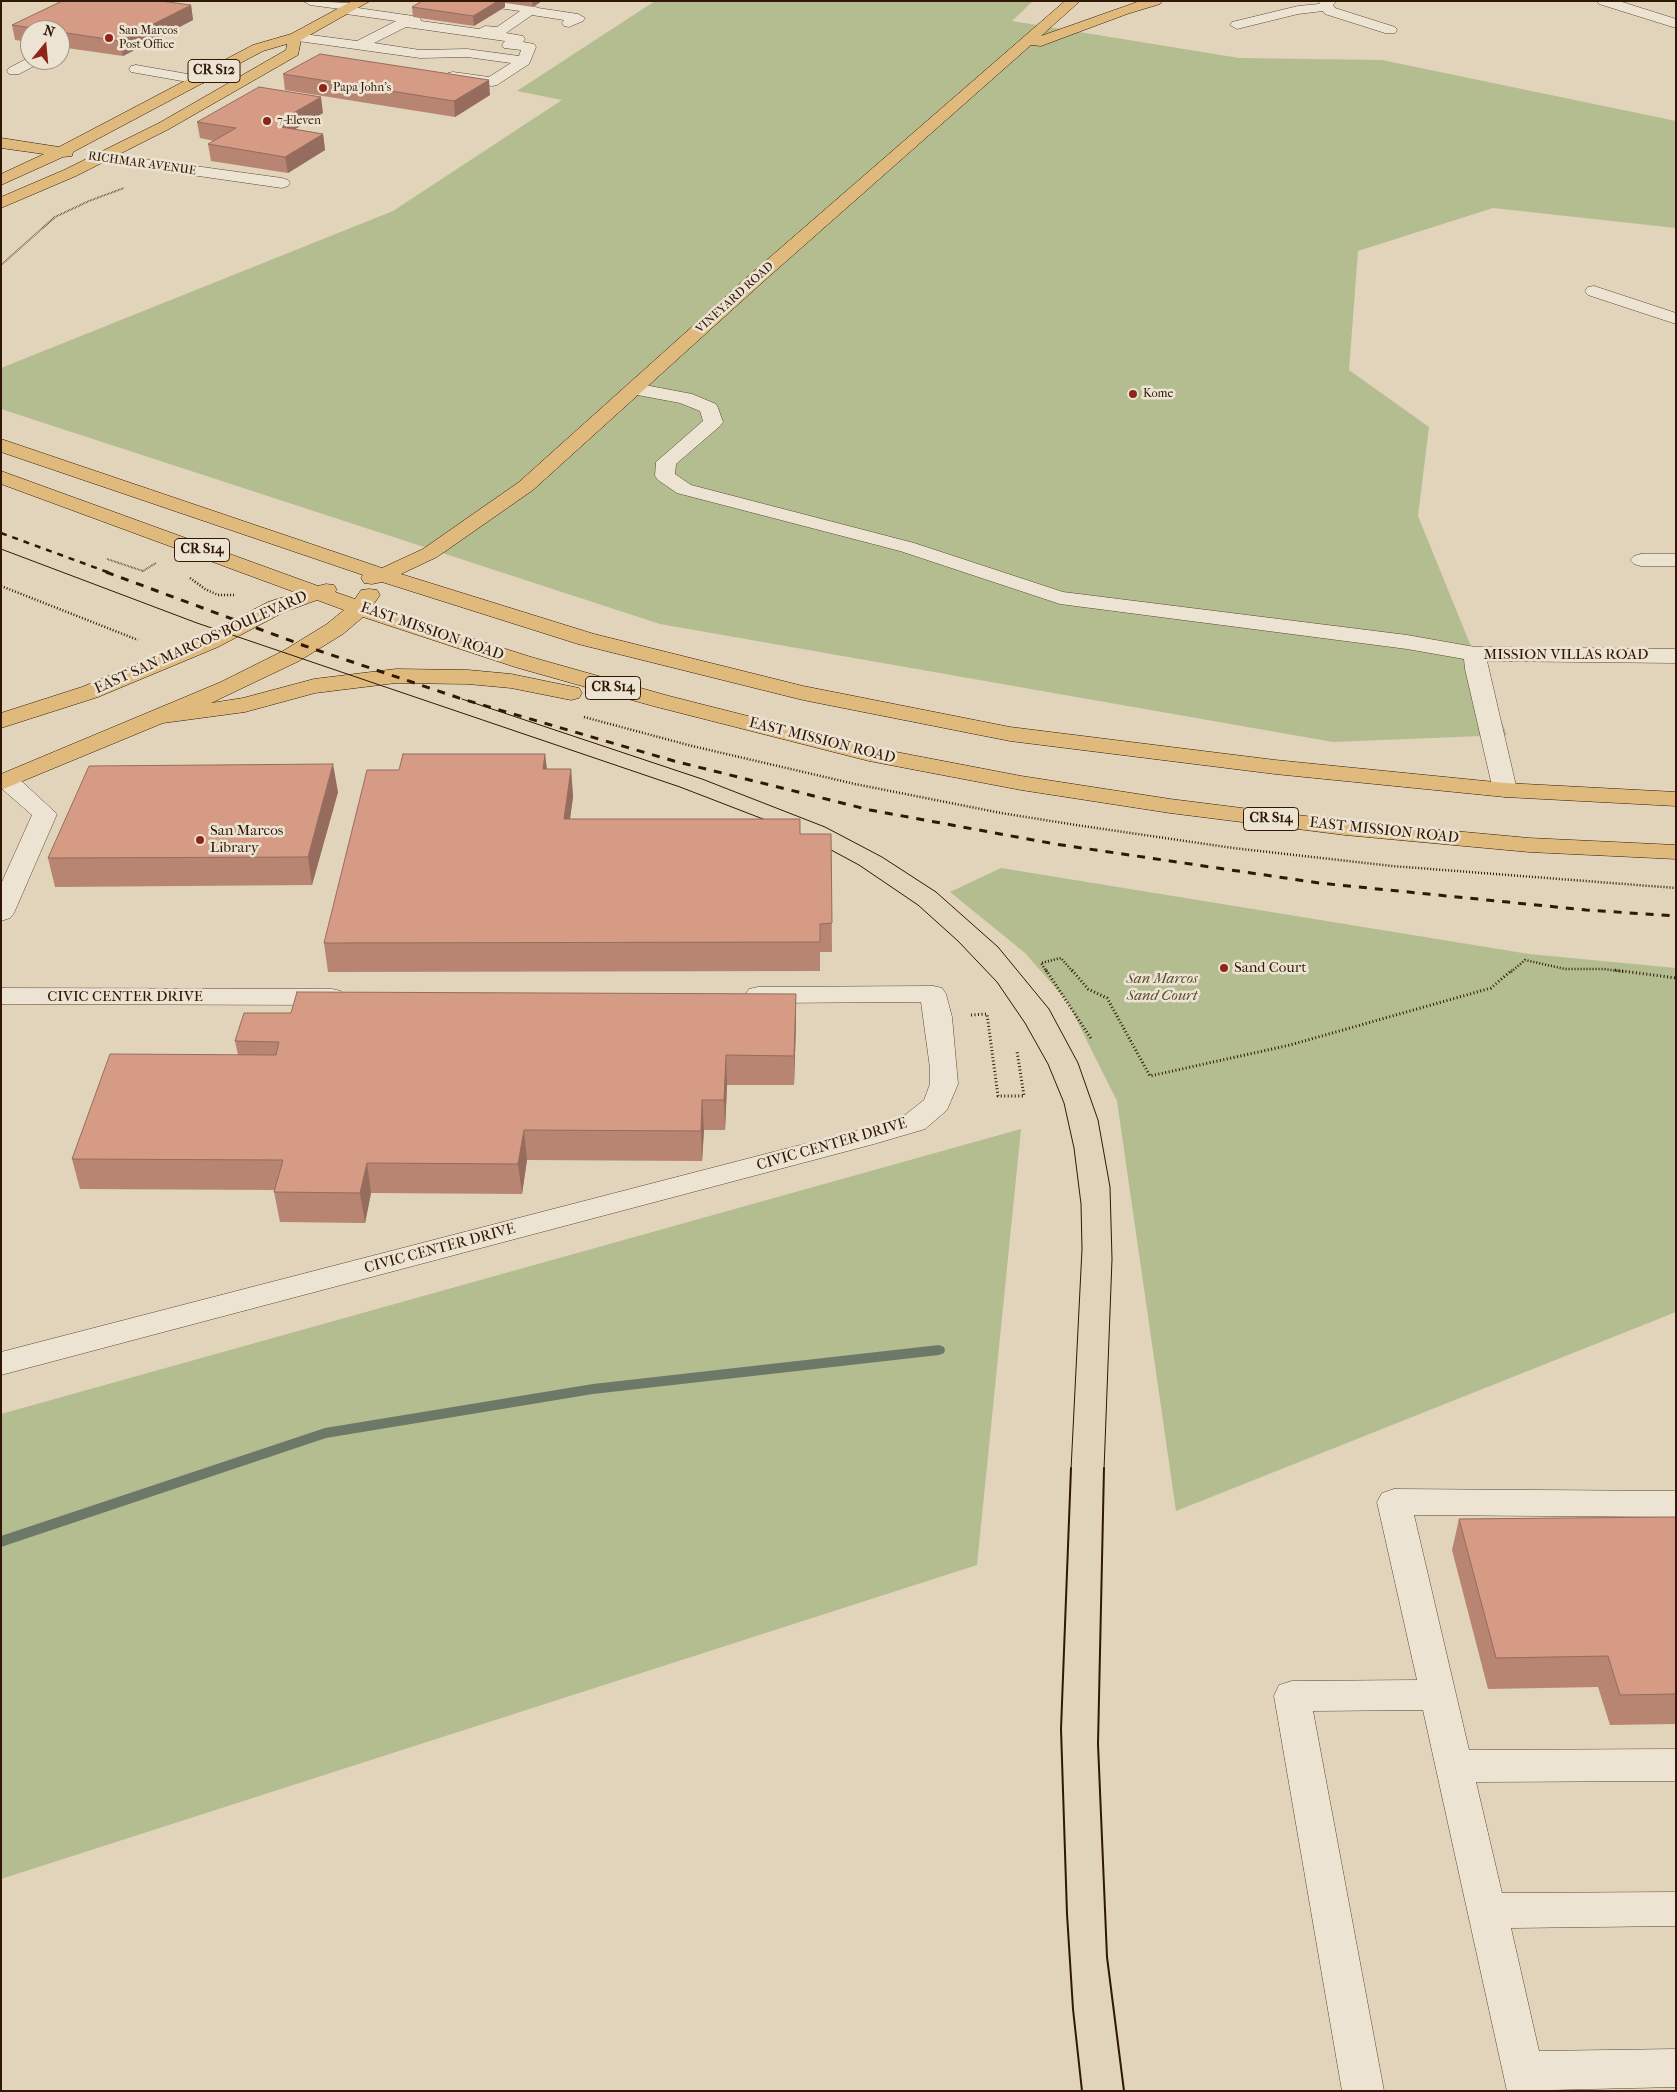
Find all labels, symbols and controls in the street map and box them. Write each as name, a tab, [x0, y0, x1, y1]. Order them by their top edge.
north arrow	[20, 20, 70, 70]
text: N	[42, 21, 57, 41]
place label: San Marcos Post Office	[119, 24, 178, 52]
marker: San Marcos Post Office	[103, 32, 115, 44]
road number: CR S12	[188, 59, 240, 82]
place label: Papa John's	[333, 81, 391, 95]
marker: Papa John's	[317, 82, 329, 94]
place label: 7-Eleven	[277, 114, 321, 128]
marker: 7-Eleven	[261, 115, 273, 127]
street label: RICHMAR AVENUE	[87, 149, 197, 179]
street label: VINEYARD ROAD	[693, 259, 777, 337]
place label: Kome	[1143, 387, 1173, 401]
marker: Kome	[1127, 388, 1139, 400]
road number: CR S14	[174, 538, 230, 562]
street label: EAST SAN MARCOS BOULEVARD	[92, 588, 310, 698]
street label: EAST MISSION ROAD	[358, 599, 506, 665]
street label: MISSION VILLAS ROAD	[1484, 646, 1648, 664]
road number: CR S14	[586, 676, 640, 700]
street label: EAST MISSION ROAD	[747, 714, 897, 768]
road number: CR S14	[1244, 808, 1298, 831]
street label: EAST MISSION ROAD	[1308, 814, 1460, 848]
place label: San Marcos Library	[210, 822, 283, 857]
marker: San Marcos Library	[194, 834, 206, 846]
place label: Sand Court	[1234, 959, 1307, 977]
marker: Sand Court	[1218, 962, 1230, 974]
park label: San Marcos Sand Court	[1126, 970, 1198, 1005]
street label: CIVIC CENTER DRIVE	[47, 988, 203, 1006]
street label: CIVIC CENTER DRIVE	[755, 1115, 909, 1175]
street label: CIVIC CENTER DRIVE	[362, 1220, 518, 1278]

